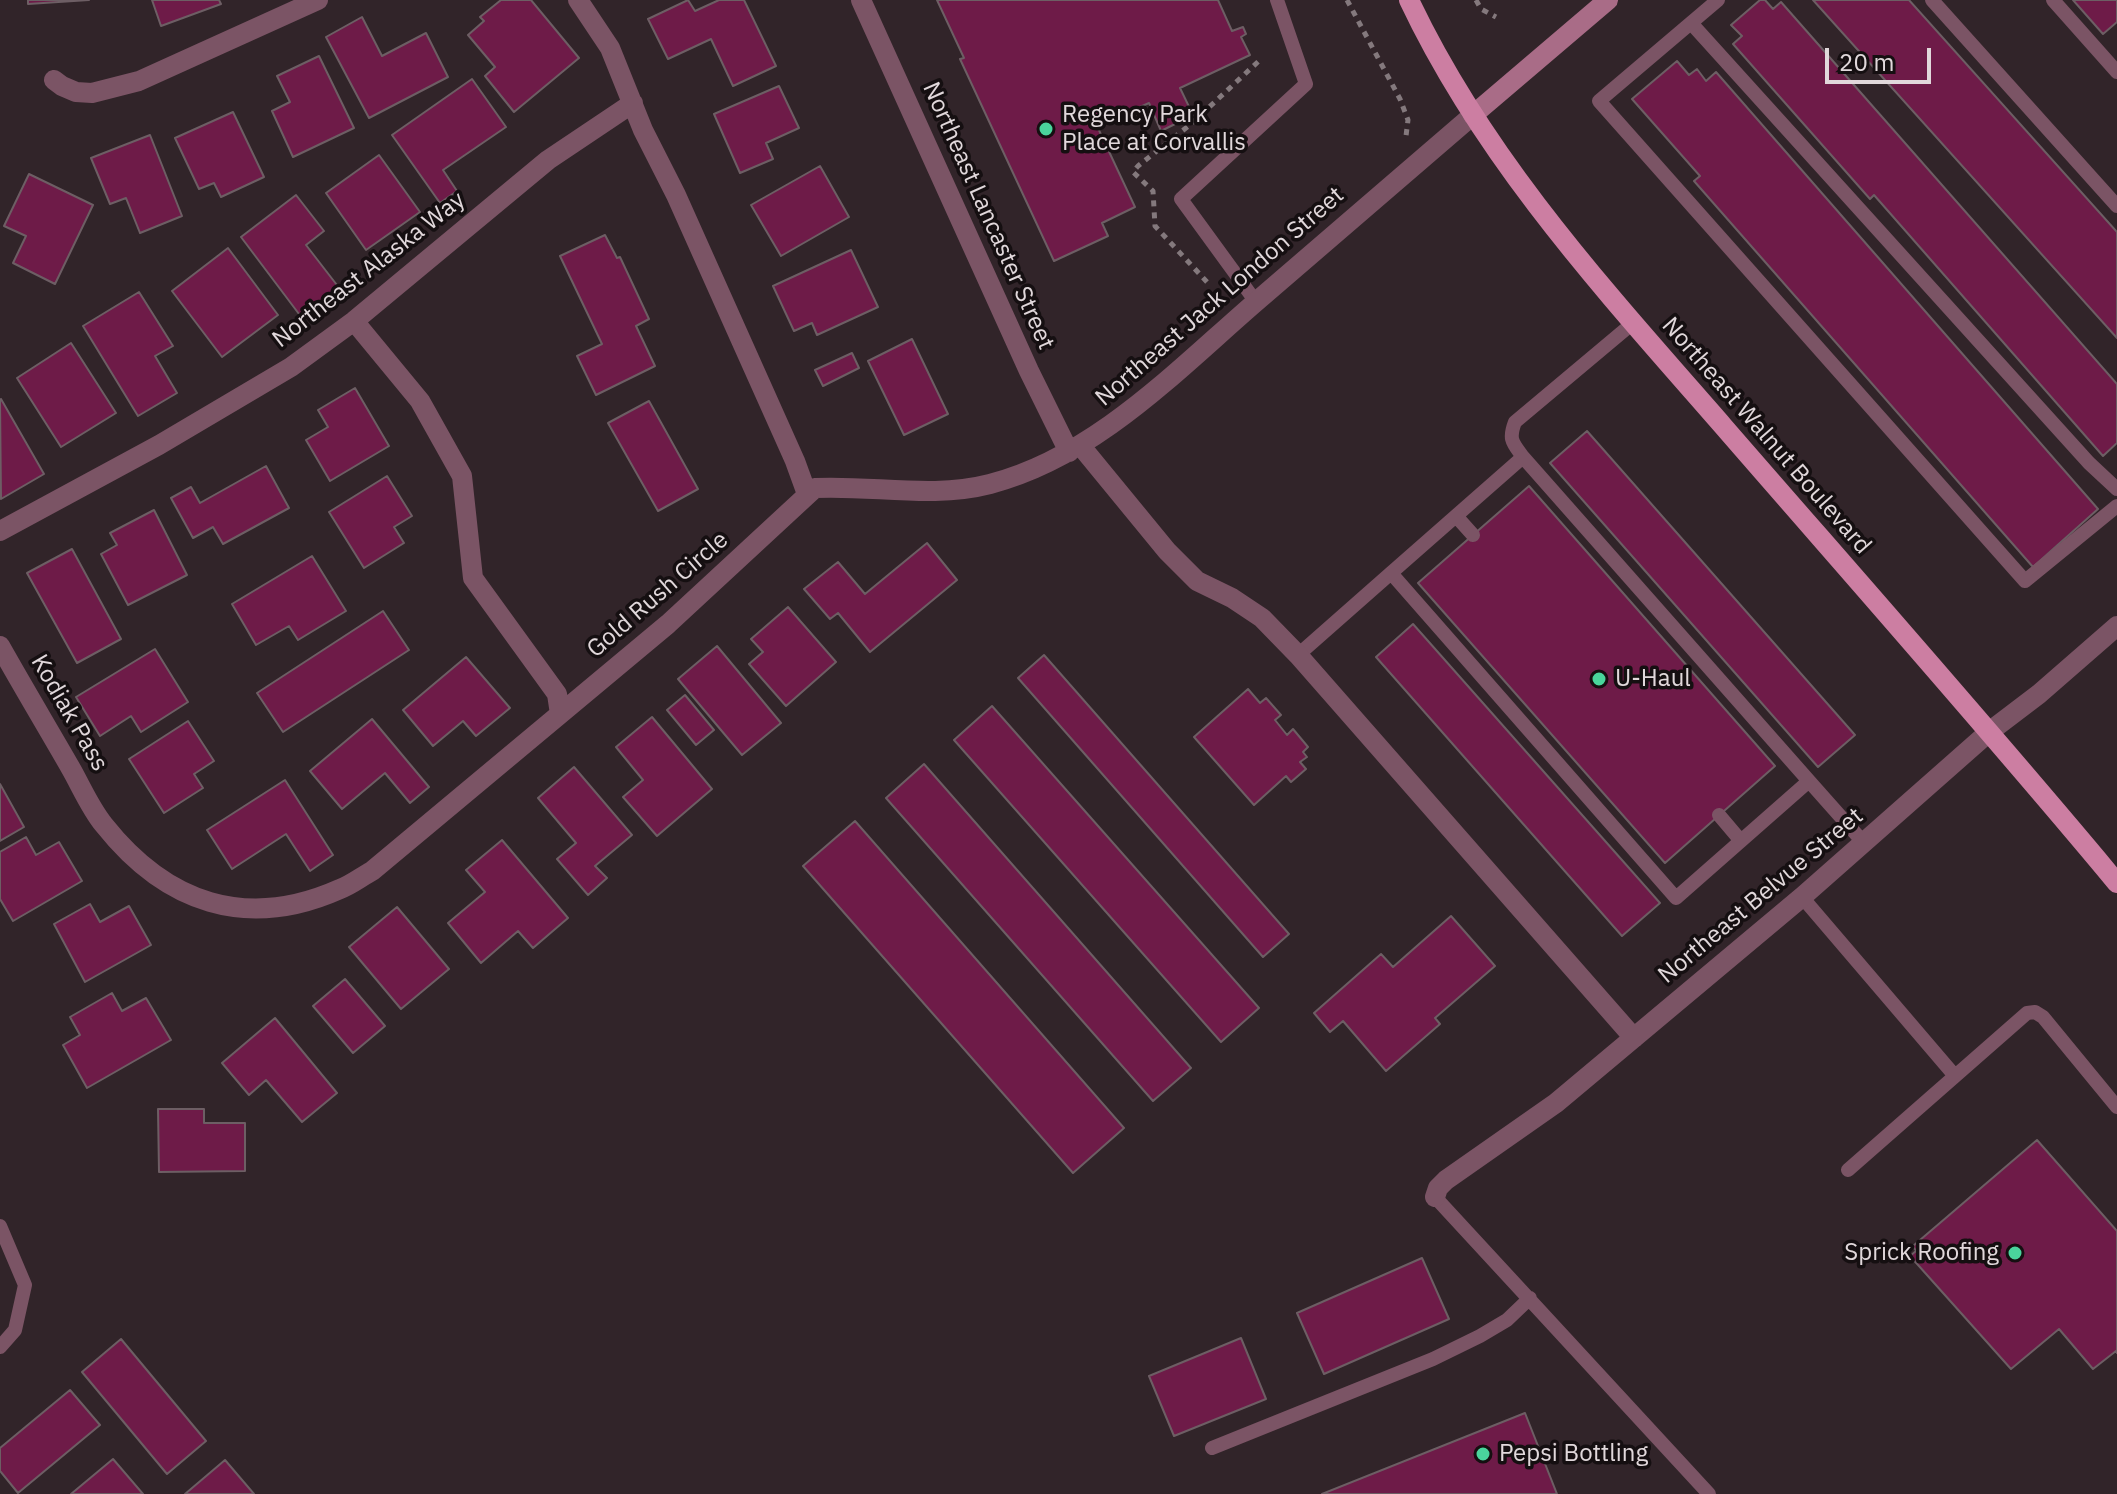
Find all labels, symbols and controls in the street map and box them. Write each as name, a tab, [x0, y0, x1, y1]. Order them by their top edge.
scale bar	[1829, 32, 1935, 82]
text: 20 m	[1839, 46, 1894, 78]
street label: Northeast Lancaster Street	[916, 78, 1060, 354]
place label: Regency Park Place at Corvallis	[1062, 101, 1246, 157]
marker: Regency Park Place at Corvallis	[1037, 120, 1055, 138]
street label: Northeast Jack London Street	[1090, 181, 1350, 413]
street label: Northeast Alaska Way	[267, 186, 471, 354]
street label: Northeast Walnut Boulevard	[1655, 312, 1877, 560]
street label: Gold Rush Circle	[582, 526, 734, 664]
street label: Kodiak Pass	[24, 650, 114, 776]
place label: U-Haul	[1615, 665, 1691, 693]
marker: U-Haul	[1590, 670, 1608, 688]
street label: Northeast Belvue Street	[1653, 802, 1869, 990]
place label: Sprick Roofing	[1844, 1239, 1999, 1267]
marker: Sprick Roofing	[2006, 1244, 2024, 1262]
place label: Pepsi Bottling	[1499, 1440, 1648, 1468]
marker: Pepsi Bottling	[1474, 1445, 1492, 1463]

